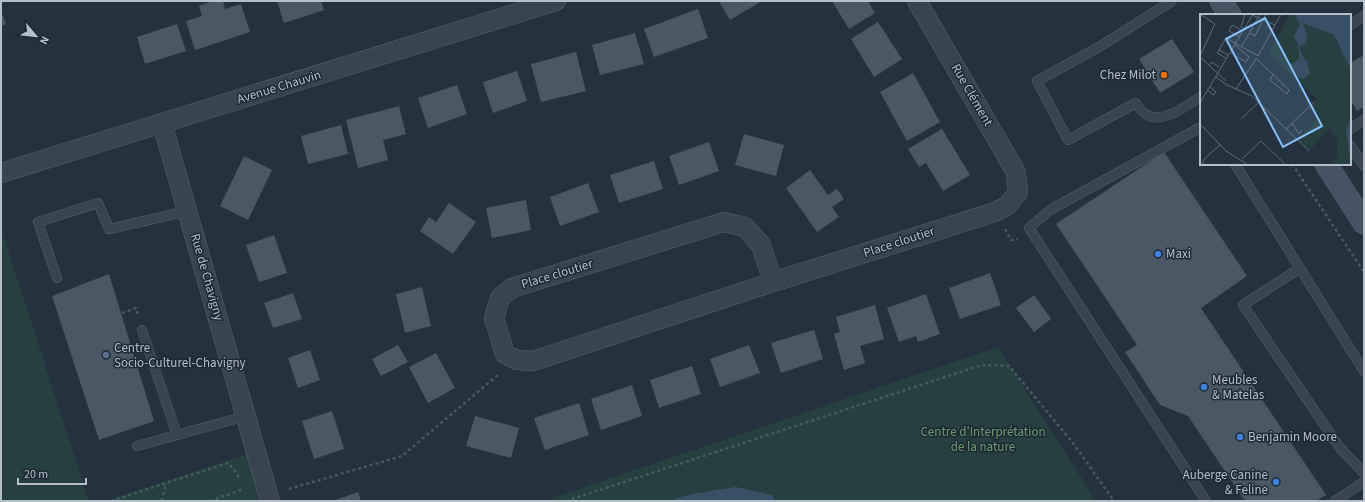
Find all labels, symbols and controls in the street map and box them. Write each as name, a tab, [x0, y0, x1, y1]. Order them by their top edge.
inset map	[1200, 14, 1351, 165]
north arrow	[16, 16, 56, 56]
text: N	[36, 34, 53, 47]
street label: Rue Clément	[947, 60, 997, 130]
street label: Avenue Chauvin	[235, 66, 323, 108]
place label: Chez Milot	[1100, 66, 1157, 84]
marker: Chez Milot	[1159, 70, 1169, 80]
street label: Place cloutier	[861, 222, 937, 262]
street label: Rue de Chavigny	[186, 231, 228, 323]
place label: Maxi	[1166, 245, 1191, 263]
marker: Maxi	[1153, 249, 1163, 259]
street label: Place cloutier	[519, 254, 595, 293]
place label: Centre Socio-Culturel-Chavigny	[114, 339, 246, 372]
marker: Centre Socio-Culturel-Chavigny	[101, 350, 111, 360]
place label: Meubles & Matelas	[1212, 371, 1265, 404]
marker: Meubles & Matelas	[1199, 382, 1209, 392]
park label: Centre d'Interprétation de la nature	[920, 423, 1046, 456]
place label: Benjamin Moore	[1248, 428, 1337, 446]
marker: Benjamin Moore	[1235, 432, 1245, 442]
scale bar	[18, 460, 86, 486]
text: 20 m	[24, 466, 48, 483]
place label: Auberge Canine & Feline	[1183, 466, 1268, 499]
marker: Auberge Canine & Feline	[1271, 477, 1281, 487]

